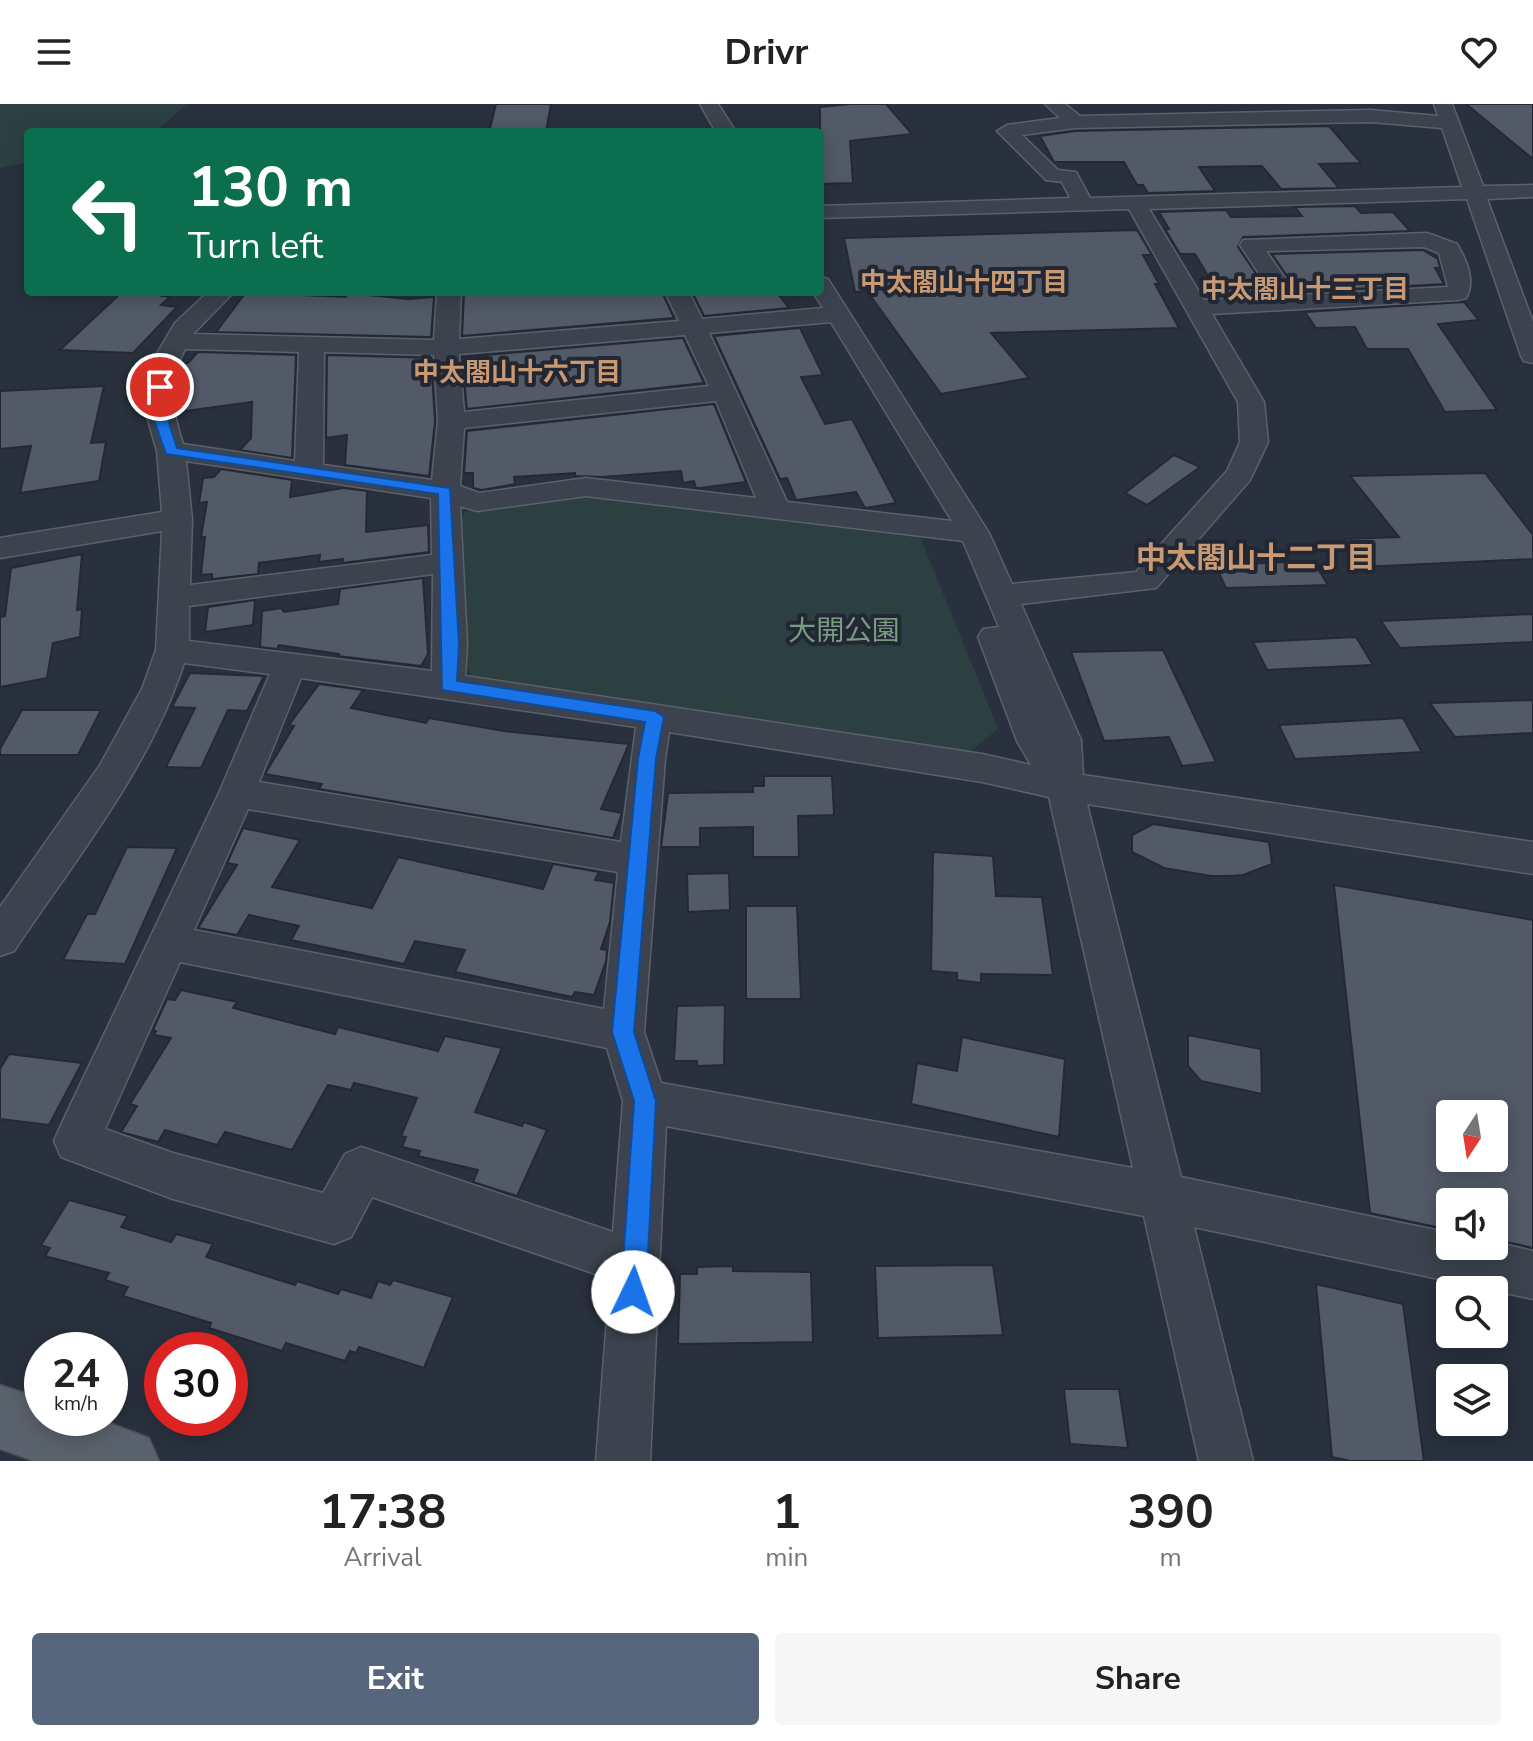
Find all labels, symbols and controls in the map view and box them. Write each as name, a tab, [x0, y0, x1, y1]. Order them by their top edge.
text: Drivr	[725, 28, 808, 77]
icon: menu	[32, 30, 76, 74]
icon: heart	[1457, 30, 1501, 74]
text: 130 m	[188, 149, 353, 226]
icon: left	[56, 160, 160, 264]
text: Turn left	[188, 222, 323, 271]
district label: 中太閤山十四丁目	[860, 265, 1068, 300]
district label: 中太閤山十三丁目	[1201, 272, 1409, 307]
pin	[126, 353, 194, 421]
district label: 中太閤山十六丁目	[413, 355, 621, 390]
icon: arrive	[138, 365, 182, 409]
district label: 中太閤山十二丁目	[1136, 538, 1376, 579]
park label: 大開公園	[788, 612, 900, 650]
north arrow	[1436, 1100, 1508, 1172]
map controls	[1436, 1100, 1508, 1436]
button: sound	[1436, 1188, 1508, 1260]
position arrow	[591, 1250, 675, 1334]
button: search	[1436, 1276, 1508, 1348]
speed limit sign: 30	[144, 1332, 248, 1436]
text: 24	[52, 1347, 100, 1401]
button: layers	[1436, 1364, 1508, 1436]
text: km/h	[54, 1390, 98, 1417]
text: 17:38	[319, 1479, 446, 1545]
text: 1	[772, 1479, 801, 1545]
text: 390	[1127, 1479, 1214, 1545]
text: Arrival	[344, 1540, 422, 1575]
text: min	[765, 1540, 808, 1575]
text: m	[1160, 1540, 1182, 1575]
button: Exit	[32, 1633, 759, 1725]
button: Share	[775, 1633, 1501, 1725]

